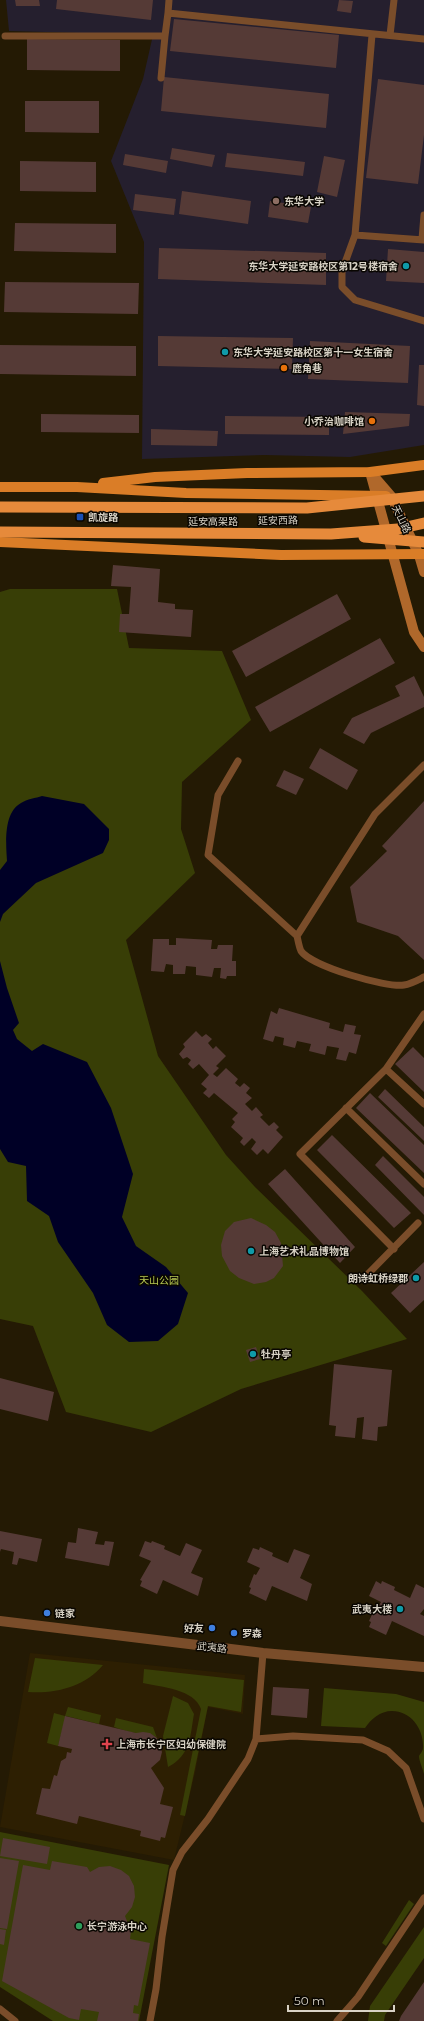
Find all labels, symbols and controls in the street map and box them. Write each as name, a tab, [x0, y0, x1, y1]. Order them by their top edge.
place label: 东华大学	[284, 195, 324, 208]
marker: 东华大学	[271, 196, 281, 206]
place label: 东华大学延安路校区第12号楼宿舍	[248, 260, 398, 273]
marker: 东华大学延安路校区第12号楼宿舍	[401, 261, 411, 271]
place label: 东华大学延安路校区第十一女生宿舍	[233, 346, 393, 359]
marker: 东华大学延安路校区第十一女生宿舍	[220, 347, 230, 357]
place label: 鹿角巷	[292, 362, 322, 375]
marker: 鹿角巷	[279, 363, 289, 373]
place label: 小乔治咖啡馆	[304, 415, 364, 428]
marker: 小乔治咖啡馆	[367, 416, 377, 426]
street label: 天山路	[389, 503, 414, 536]
place label: 凯旋路	[88, 511, 119, 524]
marker: 凯旋路	[75, 512, 85, 522]
street label: 延安西路	[258, 514, 298, 527]
street label: 延安高架路	[188, 515, 238, 528]
place label: 上海艺术礼品博物馆	[259, 1245, 349, 1258]
marker: 上海艺术礼品博物馆	[246, 1246, 256, 1256]
place label: 朗诗虹桥绿郡	[348, 1272, 408, 1285]
marker: 朗诗虹桥绿郡	[411, 1273, 421, 1283]
park label: 天山公园	[139, 1274, 179, 1287]
place label: 牡丹亭	[261, 1348, 291, 1361]
marker: 牡丹亭	[248, 1349, 258, 1359]
place label: 武夷大楼	[352, 1603, 392, 1616]
marker: 武夷大楼	[395, 1604, 405, 1614]
place label: 链家	[54, 1607, 75, 1620]
marker: 链家	[42, 1608, 52, 1618]
place label: 好友	[184, 1622, 204, 1635]
marker: 好友	[207, 1623, 217, 1633]
place label: 罗森	[242, 1627, 262, 1640]
marker: 罗森	[229, 1628, 239, 1638]
street label: 武夷路	[196, 1639, 228, 1656]
marker: 上海市长宁区妇幼保健院	[101, 1738, 113, 1750]
place label: 上海市长宁区妇幼保健院	[116, 1738, 226, 1751]
place label: 长宁游泳中心	[87, 1920, 147, 1933]
marker: 长宁游泳中心	[74, 1921, 84, 1931]
scale bar	[288, 1987, 394, 2013]
text: 50 m	[294, 1993, 325, 2008]

